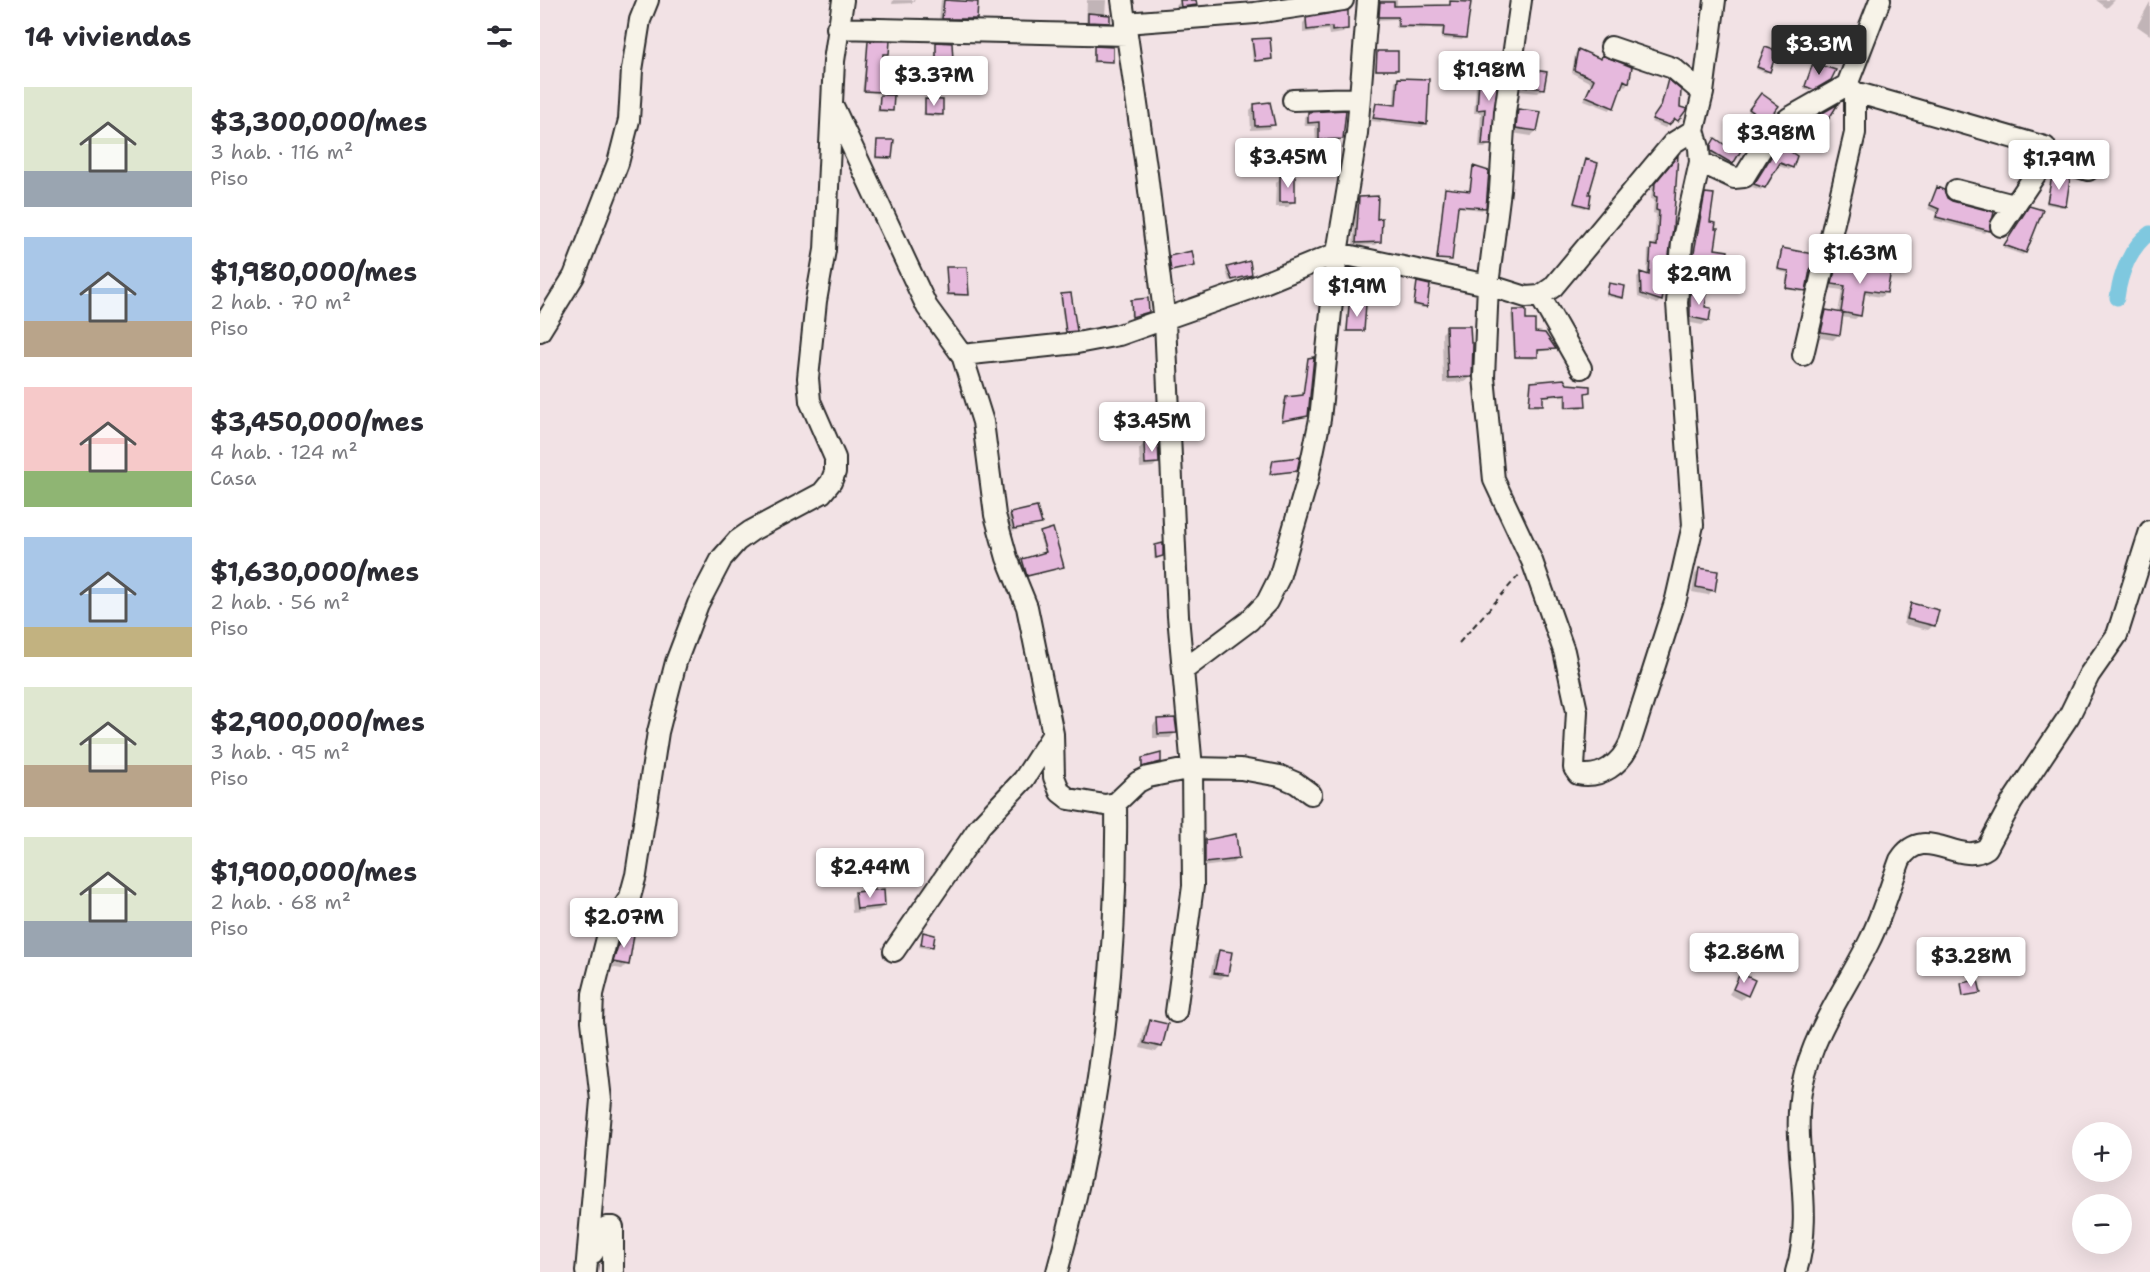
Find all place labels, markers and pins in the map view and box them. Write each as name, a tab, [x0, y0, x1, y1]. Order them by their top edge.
pin: $3.3M	[1777, 25, 1861, 76]
pin: $1.98M	[1440, 51, 1538, 102]
pin: $3.37M	[885, 56, 983, 107]
pin: $3.98M	[1727, 114, 1825, 165]
pin: $3.45M	[1239, 138, 1337, 189]
pin: $1.79M	[2010, 140, 2108, 191]
pin: $1.63M	[1811, 234, 1909, 285]
pin: $2.9M	[1657, 255, 1741, 306]
pin: $1.9M	[1315, 267, 1399, 318]
pin: $3.45M	[1103, 402, 1201, 453]
pin: $2.44M	[821, 848, 919, 899]
pin: $2.07M	[575, 898, 673, 949]
pin: $2.86M	[1695, 933, 1793, 984]
pin: $3.28M	[1922, 937, 2020, 988]

